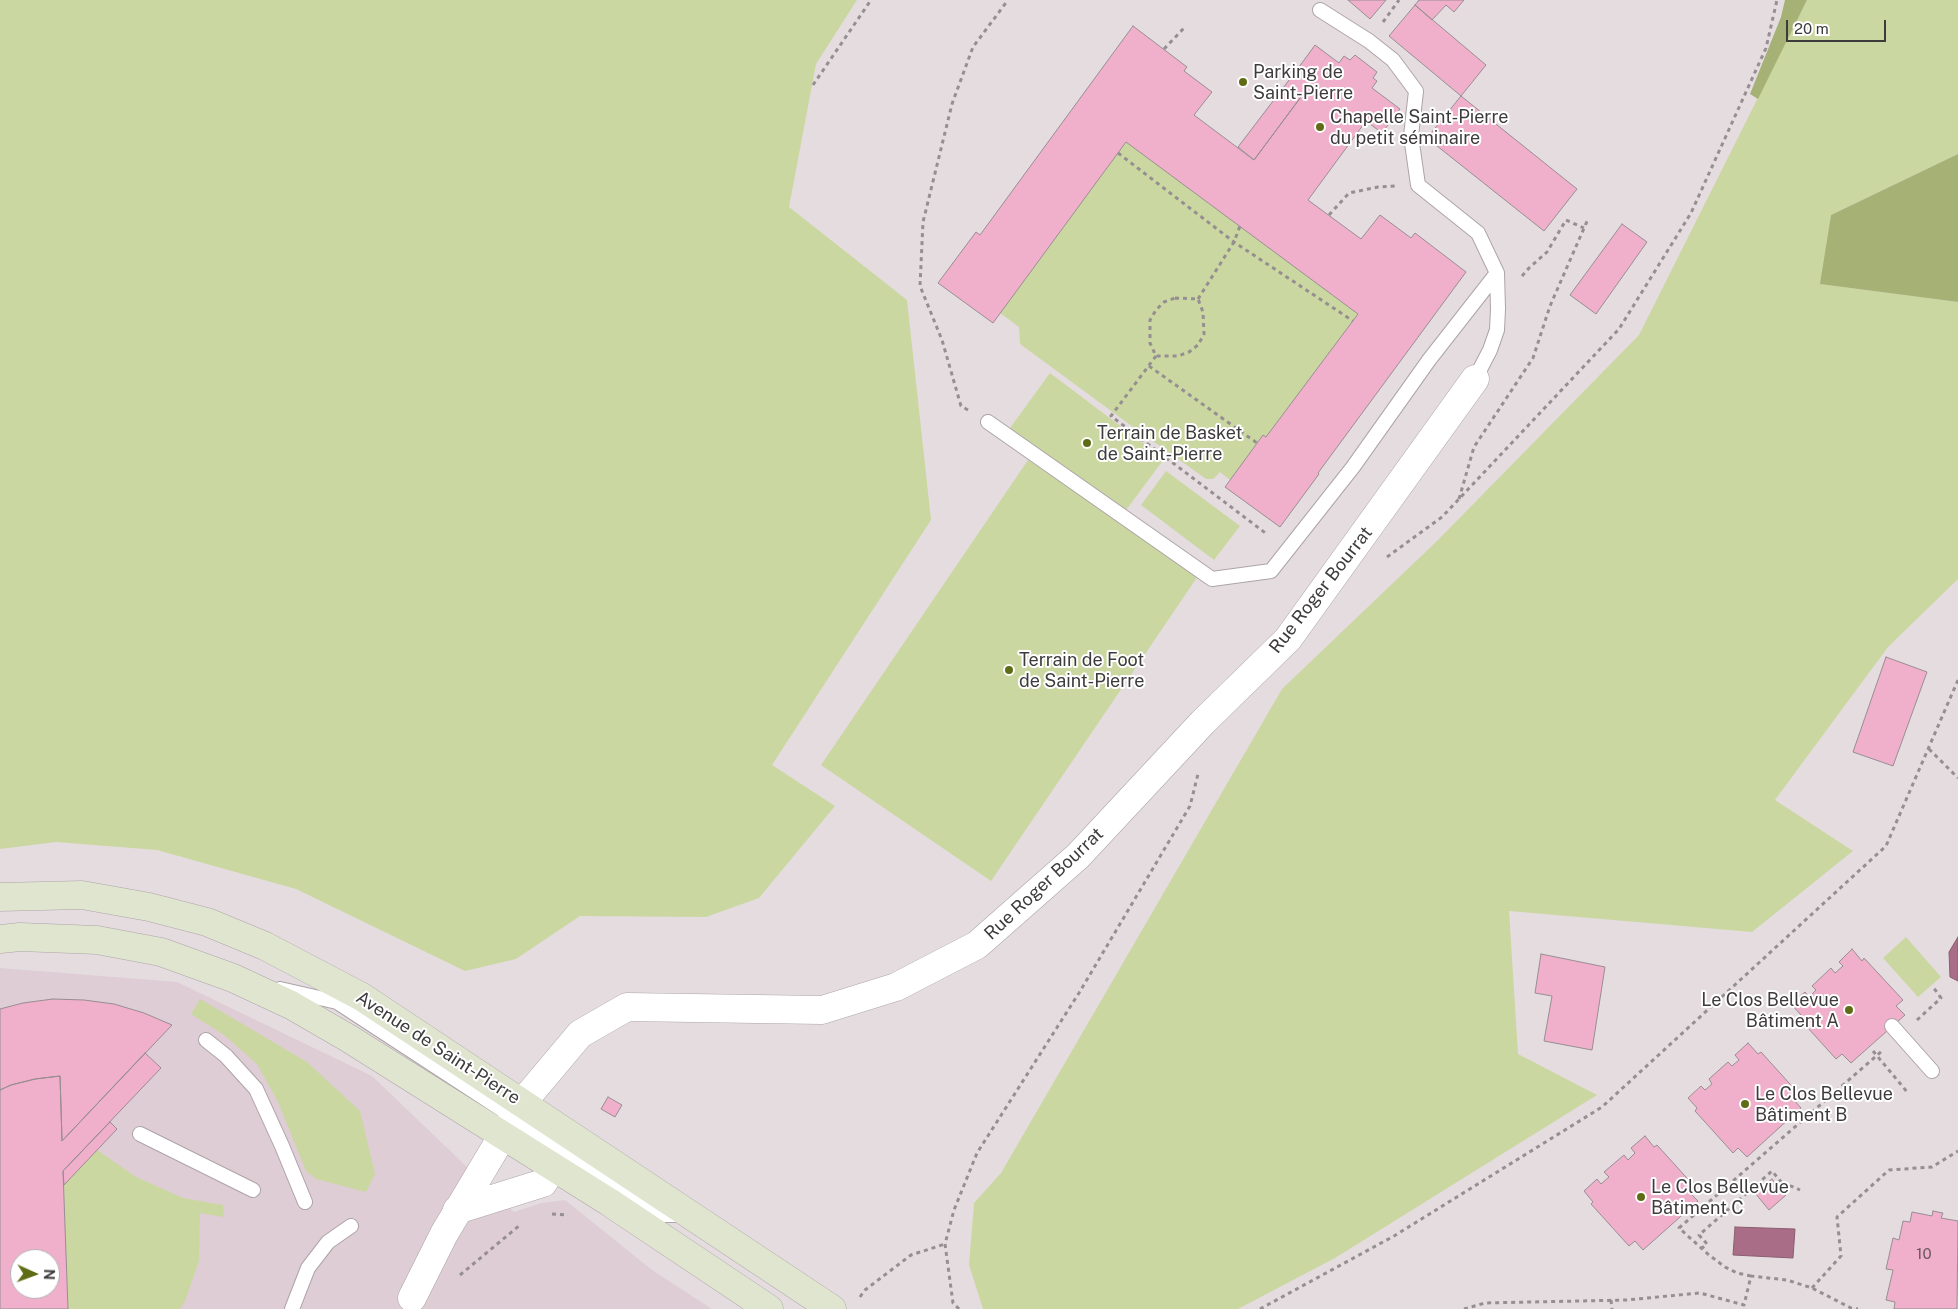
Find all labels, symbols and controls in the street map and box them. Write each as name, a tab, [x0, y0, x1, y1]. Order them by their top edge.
scale bar	[1788, 10, 1888, 42]
text: 20 m	[1794, 20, 1829, 37]
place label: Parking de Saint-Pierre	[1253, 61, 1353, 104]
marker: Parking de Saint-Pierre	[1237, 76, 1249, 88]
place label: Chapelle Saint-Pierre du petit séminaire	[1330, 106, 1508, 148]
marker: Chapelle Saint-Pierre du petit séminaire	[1314, 121, 1326, 133]
place label: Terrain de Basket de Saint-Pierre	[1097, 422, 1242, 464]
marker: Terrain de Basket de Saint-Pierre	[1081, 437, 1093, 449]
street label: Rue Roger Bourrat	[1265, 522, 1377, 658]
place label: Terrain de Foot de Saint-Pierre	[1019, 649, 1144, 692]
marker: Terrain de Foot de Saint-Pierre	[1003, 664, 1015, 676]
street label: Rue Roger Bourrat	[980, 823, 1108, 945]
street label: Avenue de Saint-Pierre	[352, 987, 524, 1109]
place label: Le Clos Bellevue Bâtiment A	[1701, 989, 1839, 1032]
marker: Le Clos Bellevue Bâtiment A	[1843, 1004, 1855, 1016]
place label: Le Clos Bellevue Bâtiment B	[1755, 1083, 1893, 1126]
marker: Le Clos Bellevue Bâtiment B	[1739, 1098, 1751, 1110]
place label: Le Clos Bellevue Bâtiment C	[1651, 1176, 1789, 1218]
marker: Le Clos Bellevue Bâtiment C	[1635, 1191, 1647, 1203]
house number: 10	[1916, 1245, 1932, 1263]
north arrow	[10, 1249, 60, 1299]
text: N	[41, 1269, 57, 1280]

